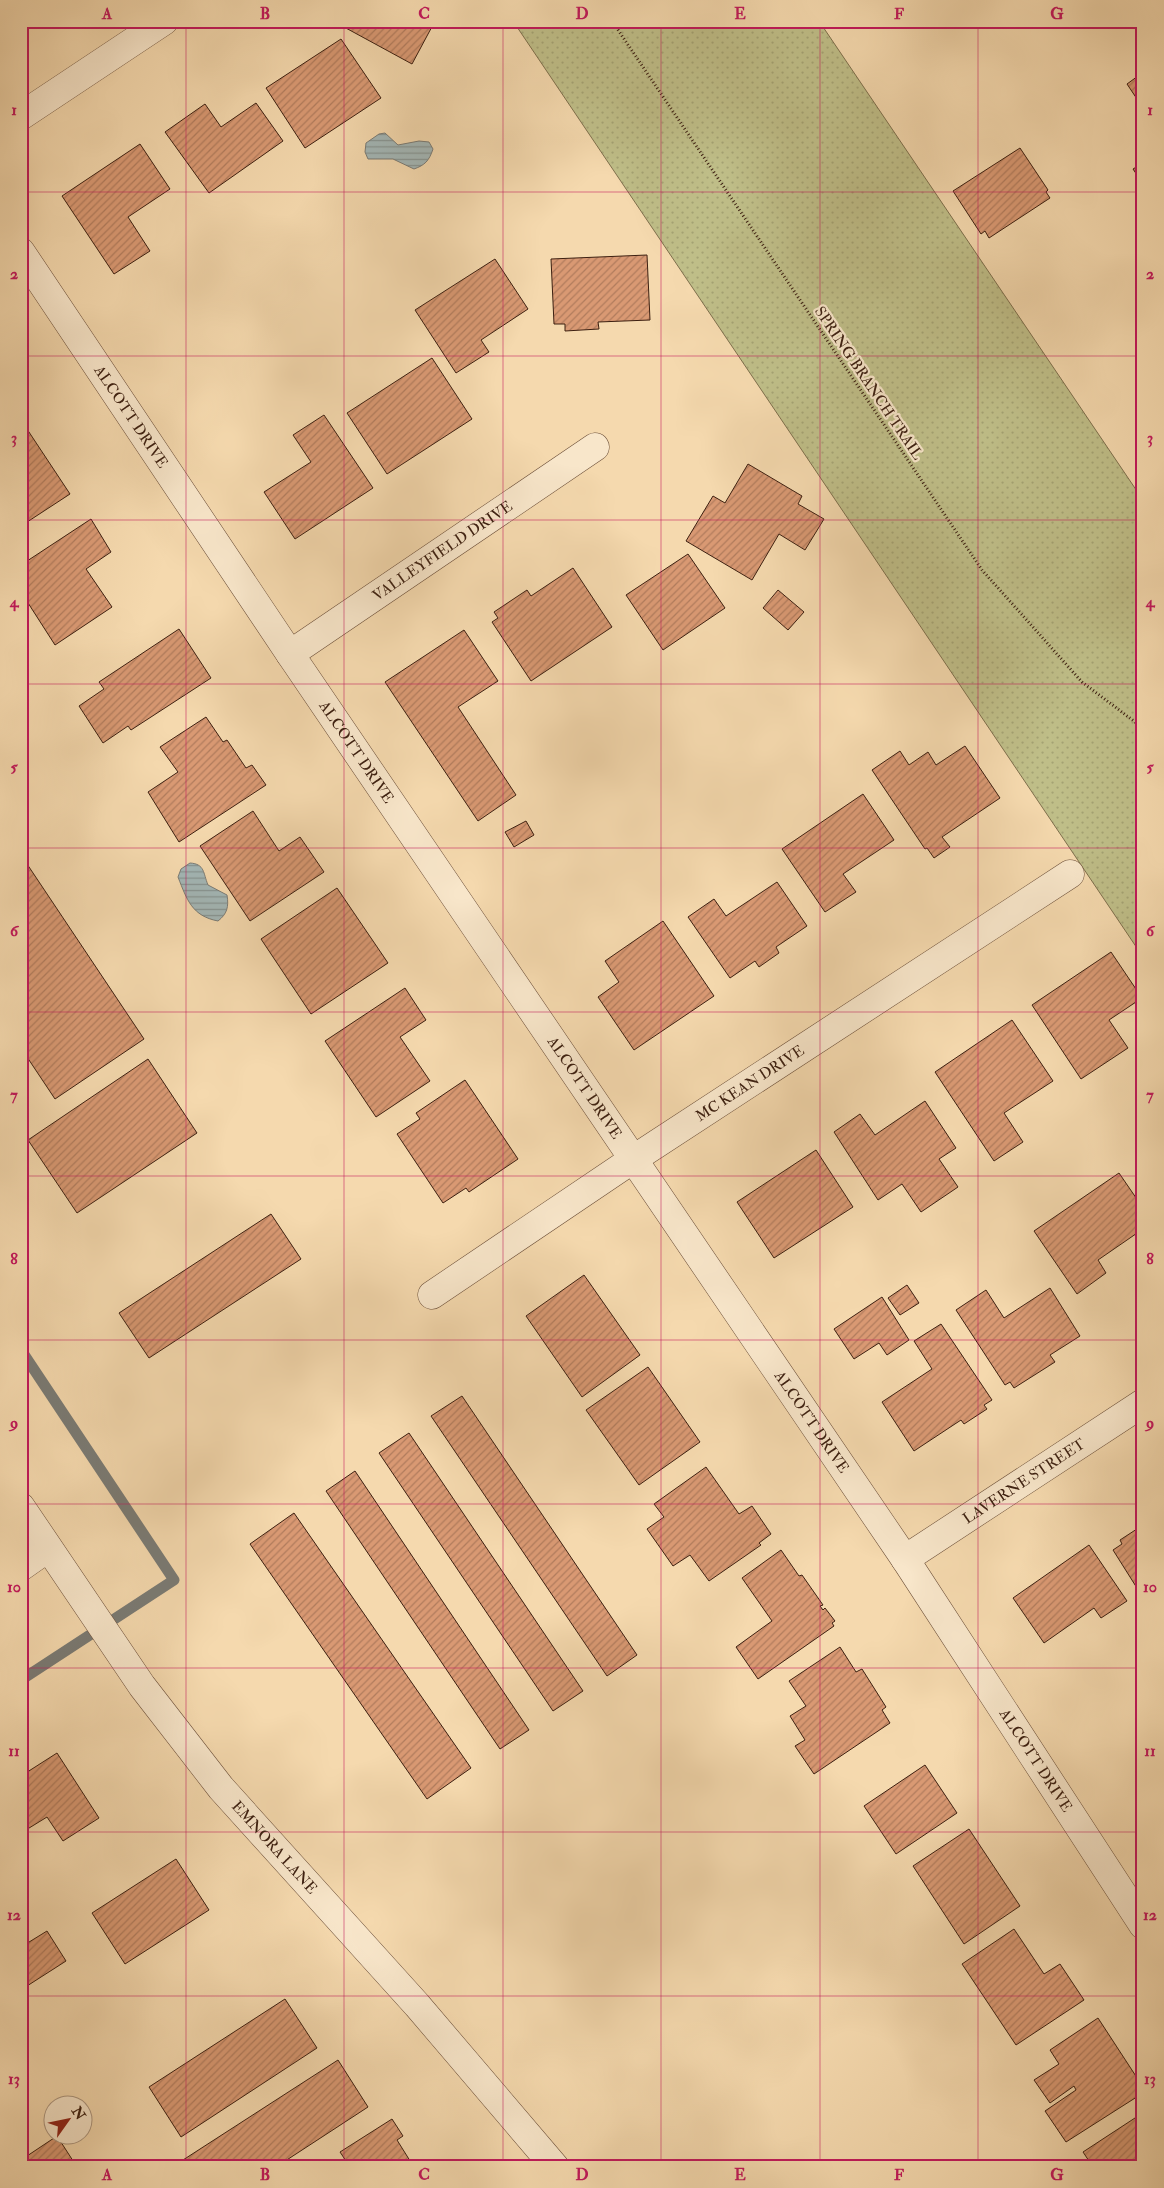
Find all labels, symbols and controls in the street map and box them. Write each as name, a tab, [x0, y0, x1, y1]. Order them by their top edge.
text: A	[101, 4, 113, 24]
text: B	[260, 4, 270, 24]
text: C	[418, 4, 430, 24]
text: D	[575, 4, 589, 24]
text: E	[734, 4, 746, 24]
text: F	[894, 4, 904, 24]
text: G	[1050, 4, 1064, 24]
text: 1	[11, 100, 17, 120]
text: 1	[1147, 100, 1153, 120]
text: 2	[10, 264, 18, 284]
text: 2	[1146, 264, 1154, 284]
street label: SPRING BRANCH TRAIL	[810, 303, 927, 464]
street label: ALCOTT DRIVE	[89, 361, 172, 472]
text: 3	[11, 428, 17, 448]
text: 3	[1147, 428, 1153, 448]
street label: VALLEYFIELD DRIVE	[369, 497, 516, 605]
text: 4	[9, 592, 20, 612]
text: 4	[1145, 592, 1156, 612]
street label: ALCOTT DRIVE	[314, 696, 398, 807]
text: 5	[10, 757, 18, 777]
text: 5	[1146, 757, 1154, 777]
text: 6	[10, 921, 20, 941]
text: 6	[1146, 921, 1156, 941]
street label: ALCOTT DRIVE	[542, 1032, 626, 1143]
street label: MC KEAN DRIVE	[692, 1041, 808, 1126]
text: 7	[10, 1085, 18, 1105]
text: 7	[1146, 1085, 1154, 1105]
text: 8	[10, 1249, 18, 1269]
text: 8	[1146, 1249, 1154, 1269]
street label: ALCOTT DRIVE	[769, 1366, 853, 1477]
text: 9	[8, 1413, 18, 1433]
text: 9	[1144, 1413, 1154, 1433]
street label: LAVERNE STREET	[959, 1435, 1089, 1529]
text: 10	[7, 1577, 21, 1597]
text: 10	[1143, 1577, 1157, 1597]
street label: ALCOTT DRIVE	[994, 1704, 1076, 1816]
text: 11	[8, 1741, 20, 1761]
text: 11	[1144, 1741, 1156, 1761]
street label: EMNORA LANE	[227, 1797, 321, 1898]
text: 12	[7, 1905, 21, 1925]
text: 12	[1143, 1905, 1157, 1925]
text: 13	[8, 2069, 20, 2089]
text: 13	[1144, 2069, 1156, 2089]
north arrow	[42, 2096, 92, 2146]
text: N	[67, 2102, 89, 2123]
text: A	[101, 2165, 113, 2185]
text: B	[260, 2165, 270, 2185]
text: C	[418, 2165, 430, 2185]
text: D	[575, 2165, 589, 2185]
text: E	[734, 2165, 746, 2185]
text: F	[894, 2165, 904, 2185]
text: G	[1050, 2165, 1064, 2185]

